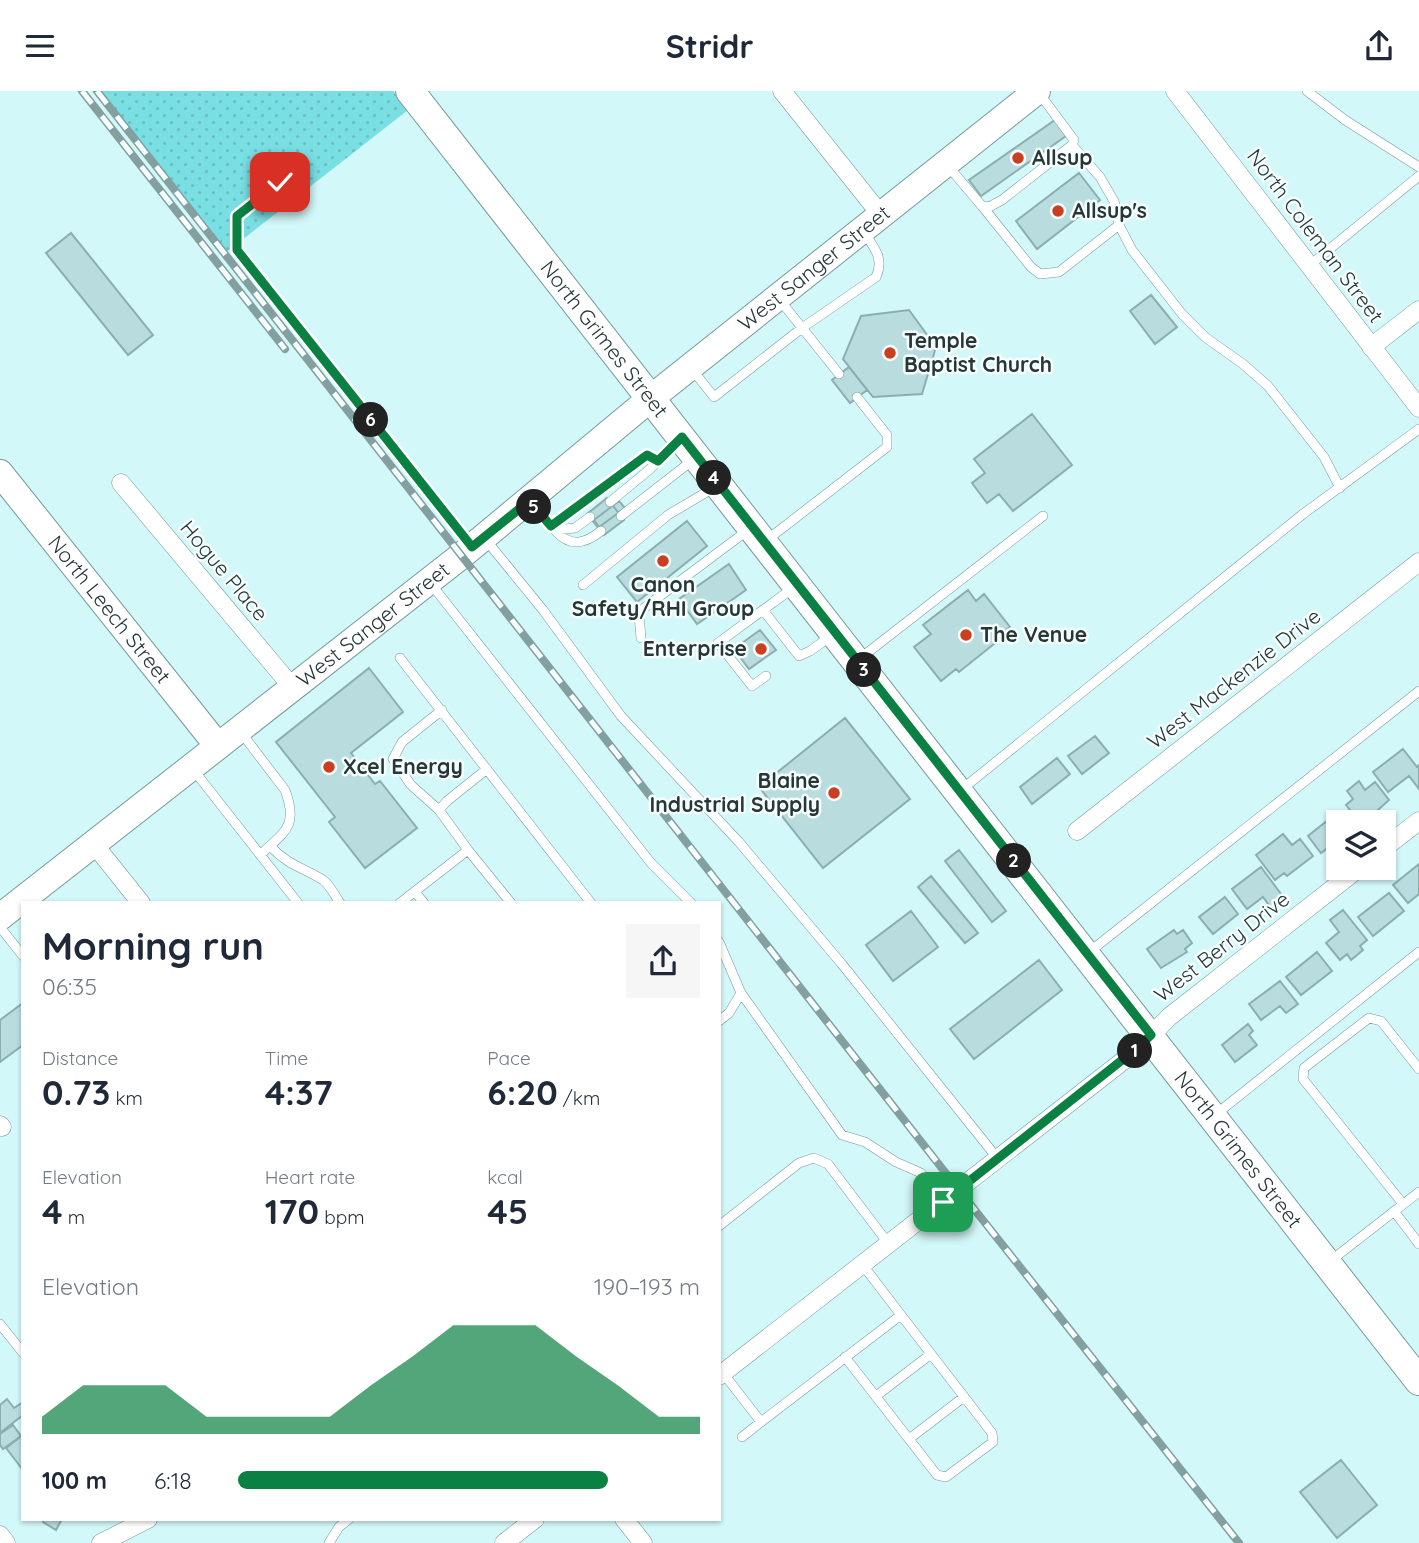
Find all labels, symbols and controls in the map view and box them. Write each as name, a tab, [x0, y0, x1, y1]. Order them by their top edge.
text: Stridr	[666, 26, 753, 66]
icon: menu	[21, 27, 59, 65]
icon: share	[1360, 27, 1398, 65]
street label: North Coleman Street	[1242, 143, 1390, 327]
place label: Allsup	[1032, 144, 1092, 170]
marker: Allsup	[1010, 150, 1026, 166]
pin	[250, 152, 310, 212]
icon: check	[261, 163, 299, 201]
place label: Allsup's	[1072, 197, 1147, 223]
street label: West Sanger Street	[732, 199, 895, 336]
marker: Allsup's	[1050, 203, 1066, 219]
street label: North Grimes Street	[535, 255, 674, 422]
place label: Temple Baptist Church	[904, 327, 1052, 377]
marker: Temple Baptist Church	[882, 345, 898, 361]
pin: 6	[354, 403, 388, 437]
text: 6	[365, 407, 376, 431]
pin: 4	[696, 461, 732, 495]
text: 4	[708, 465, 719, 489]
pin: 5	[516, 489, 552, 525]
text: 5	[528, 494, 539, 518]
street label: Hogue Place	[175, 515, 274, 626]
street label: North Leech Street	[43, 530, 177, 688]
marker: Canon Safety/RHI Group	[655, 553, 671, 569]
street label: West Sanger Street	[291, 556, 454, 692]
place label: Canon Safety/RHI Group	[572, 571, 754, 621]
street label: West Mackenzie Drive	[1141, 602, 1325, 754]
place label: The Venue	[980, 621, 1087, 647]
marker: The Venue	[958, 627, 974, 643]
place label: Enterprise	[643, 635, 747, 661]
marker: Enterprise	[753, 641, 769, 657]
pin: 3	[846, 653, 882, 687]
text: 3	[858, 657, 869, 681]
place label: Xcel Energy	[343, 753, 463, 779]
marker: Xcel Energy	[321, 759, 337, 775]
place label: Blaine Industrial Supply	[649, 767, 820, 817]
marker: Blaine Industrial Supply	[826, 785, 842, 801]
map controls	[1326, 810, 1396, 880]
button: layers	[1326, 810, 1396, 880]
pin: 2	[996, 843, 1032, 879]
text: 2	[1008, 848, 1019, 872]
street label: West Berry Drive	[1149, 885, 1294, 1007]
text: Morning run	[42, 922, 264, 970]
button: share	[626, 924, 700, 998]
text: 06:35	[42, 972, 97, 1001]
pin: 1	[1118, 1033, 1152, 1069]
text: 1	[1131, 1038, 1138, 1062]
text: Distance	[42, 1046, 118, 1070]
text: Time	[265, 1046, 308, 1070]
text: Pace	[487, 1046, 531, 1070]
street label: North Grimes Street	[1169, 1065, 1308, 1233]
text: 0.73	[42, 1070, 110, 1114]
text: 4:37	[265, 1070, 333, 1114]
text: 6:20	[487, 1070, 558, 1114]
text: km	[110, 1086, 143, 1110]
text: /km	[558, 1086, 600, 1110]
text: Elevation	[42, 1165, 122, 1189]
text: Heart rate	[265, 1165, 355, 1189]
text: kcal	[487, 1165, 523, 1189]
pin	[913, 1172, 973, 1232]
icon: arrive	[924, 1183, 962, 1221]
text: 4	[42, 1189, 63, 1233]
text: 170	[265, 1189, 319, 1233]
text: 45	[487, 1189, 528, 1233]
text: m	[63, 1205, 85, 1229]
text: bpm	[319, 1205, 365, 1229]
text: Elevation	[42, 1272, 139, 1301]
text: 190–193 m	[594, 1272, 700, 1301]
text: 100 m	[42, 1466, 107, 1495]
text: 6:18	[154, 1466, 192, 1495]

